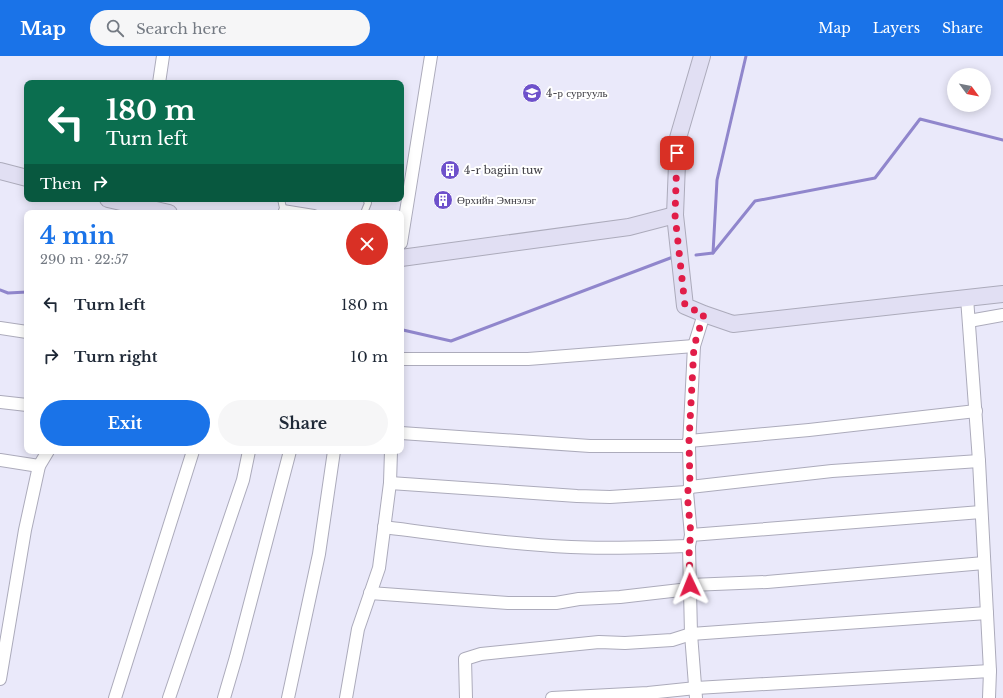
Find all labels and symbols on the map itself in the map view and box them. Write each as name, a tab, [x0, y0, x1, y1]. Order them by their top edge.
north arrow	[947, 68, 991, 112]
school or university icon: 4-р сургууль	[521, 82, 543, 104]
place label: 4-р сургууль	[546, 86, 607, 100]
pin	[660, 136, 694, 170]
building icon: 4-r bagiin tuw	[439, 159, 461, 181]
place label: 4-r bagiin tuw	[464, 163, 543, 177]
building icon: Өрхийн Эмнэлэг	[432, 189, 454, 211]
place label: Өрхийн Эмнэлэг	[457, 193, 537, 207]
position arrow	[669, 564, 711, 606]

